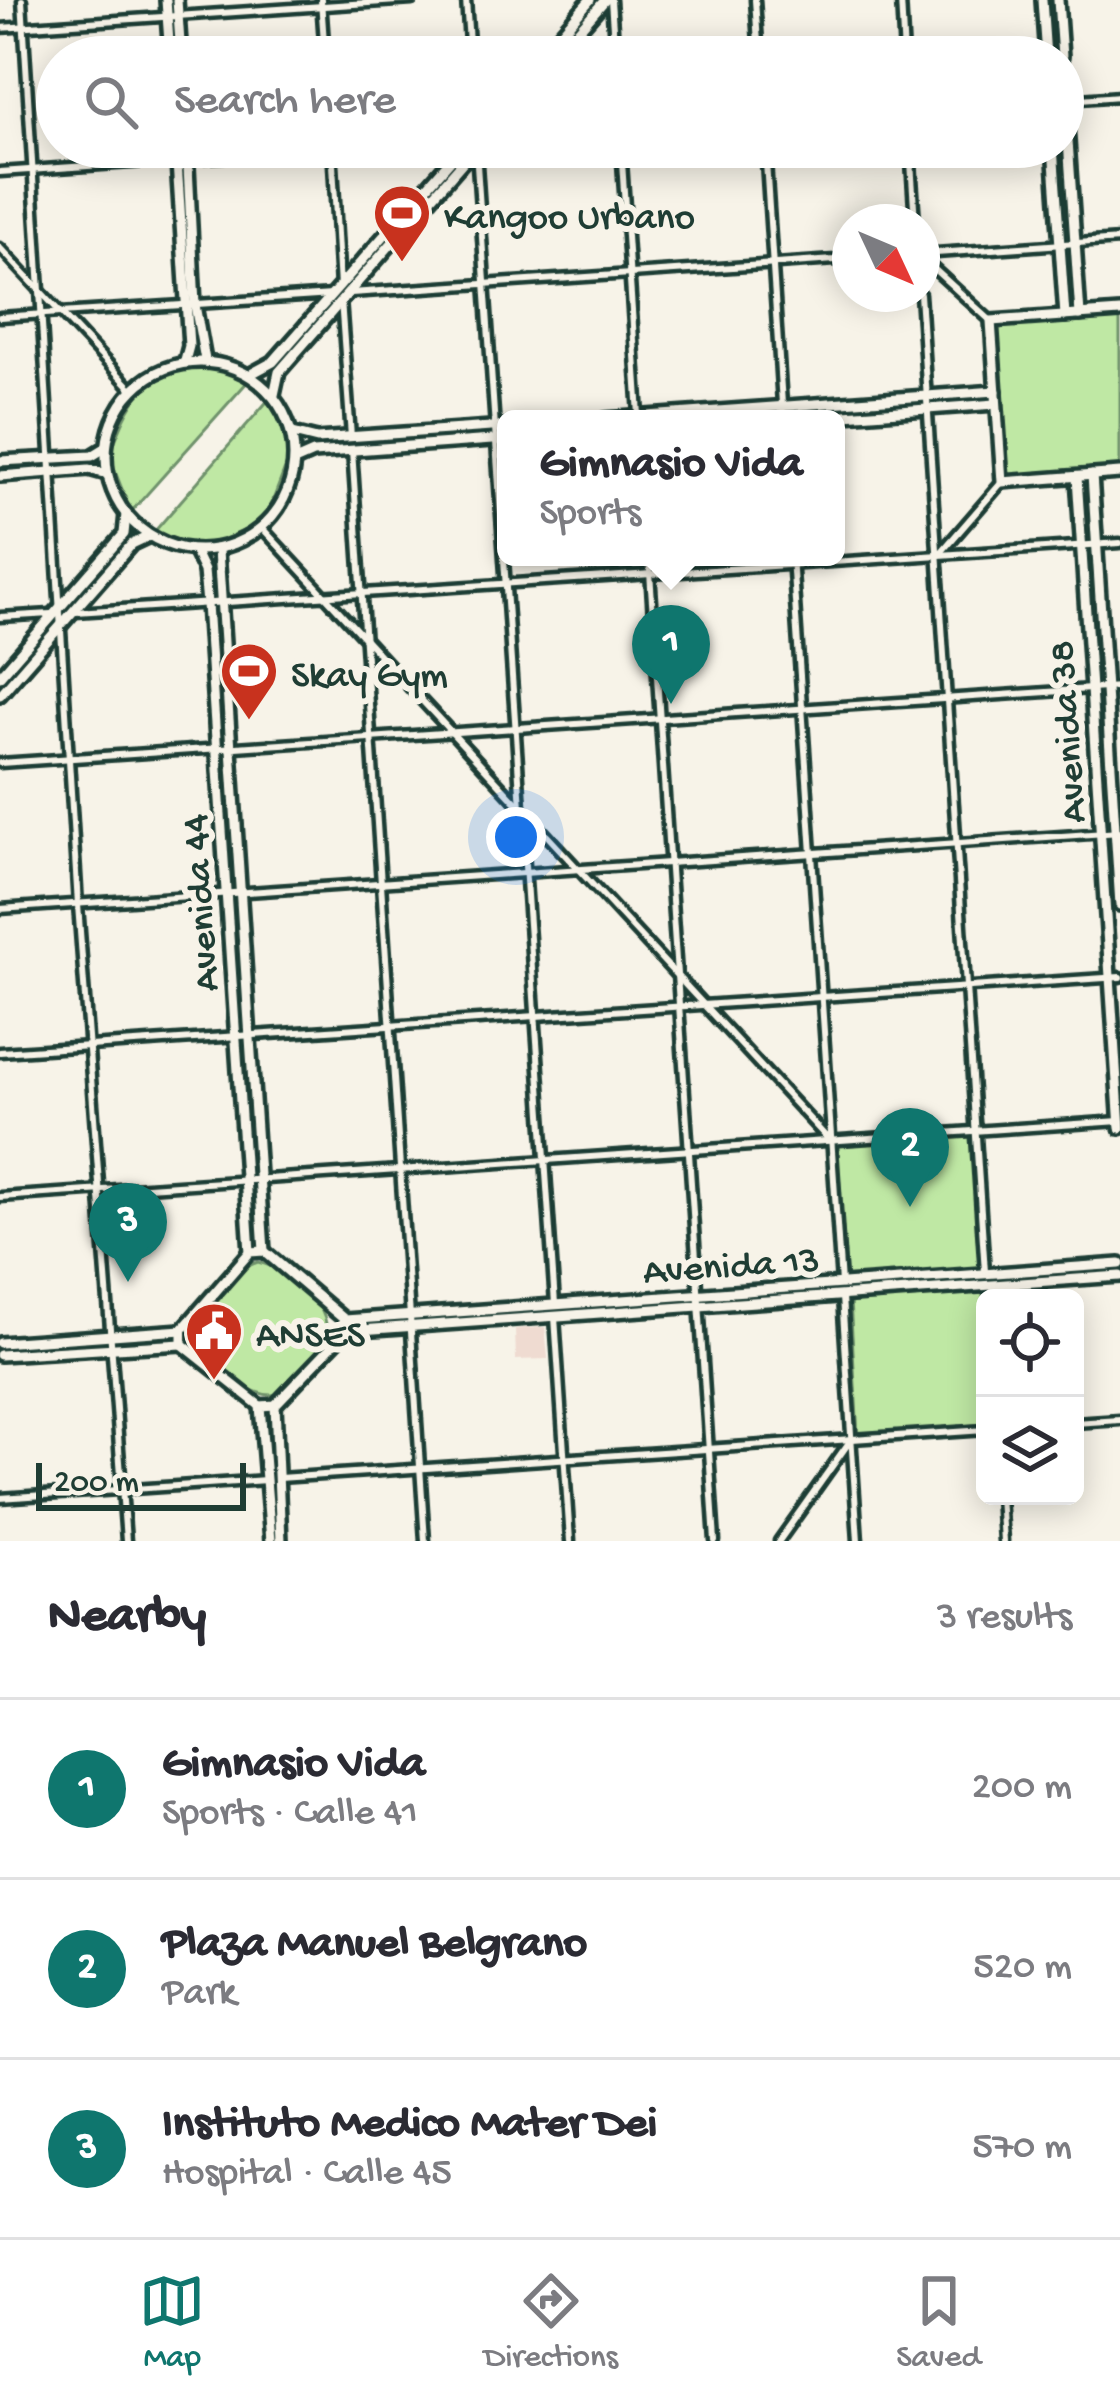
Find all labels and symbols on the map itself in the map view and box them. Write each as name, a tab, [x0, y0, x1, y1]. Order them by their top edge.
sports icon: Kangoo Urbano	[371, 182, 433, 264]
place label: Kangoo Urbano	[444, 197, 695, 243]
north arrow	[832, 204, 940, 312]
pin: 1	[632, 605, 710, 704]
street label: Avenida 38	[1042, 639, 1100, 824]
sports icon: Skay Gym	[218, 640, 280, 722]
place label: Skay Gym	[291, 655, 448, 701]
your location	[486, 807, 546, 867]
street label: Avenida 44	[175, 812, 233, 993]
pin: 2	[871, 1108, 949, 1207]
pin: 3	[89, 1183, 167, 1282]
street label: Avenida 13	[642, 1240, 821, 1298]
public building icon: ANSES	[183, 1300, 245, 1382]
place label: ANSES	[256, 1315, 366, 1361]
scale bar	[36, 1457, 246, 1510]

